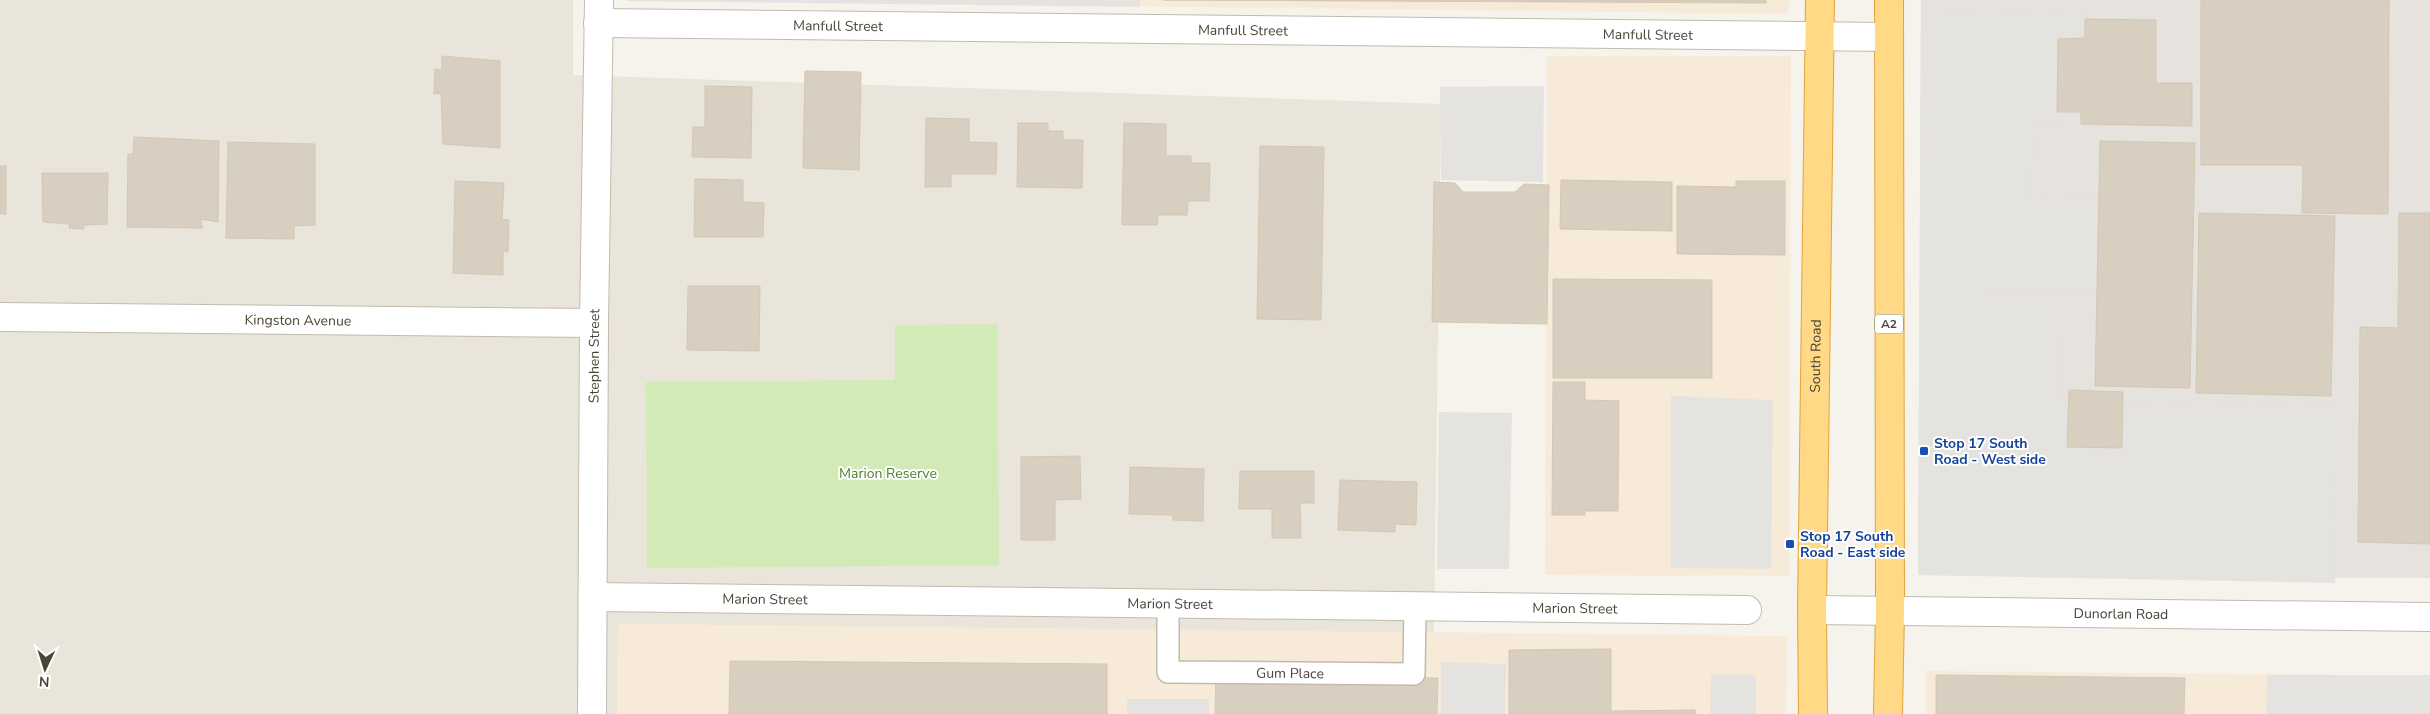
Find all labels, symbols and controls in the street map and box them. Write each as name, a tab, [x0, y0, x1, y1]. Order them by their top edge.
street label: Manfull Street	[793, 16, 883, 36]
street label: Manfull Street	[1198, 20, 1288, 40]
street label: Manfull Street	[1603, 24, 1693, 44]
street label: Stephen Street	[584, 309, 604, 403]
street label: Kingston Avenue	[245, 310, 351, 330]
road number: A2	[1875, 314, 1903, 334]
street label: South Road	[1805, 319, 1825, 393]
place label: Stop 17 South Road - West side	[1934, 434, 2046, 469]
marker: Stop 17 South Road - West side	[1918, 445, 1930, 457]
park label: Marion Reserve	[839, 464, 937, 483]
place label: Stop 17 South Road - East side	[1800, 527, 1906, 562]
marker: Stop 17 South Road - East side	[1784, 538, 1796, 550]
street label: Marion Street	[722, 589, 808, 609]
street label: Marion Street	[1127, 594, 1213, 613]
street label: Marion Street	[1532, 598, 1618, 618]
street label: Dunorlan Road	[2073, 603, 2168, 624]
north arrow	[20, 644, 70, 694]
street label: Gum Place	[1256, 663, 1324, 683]
text: N	[38, 672, 50, 691]

